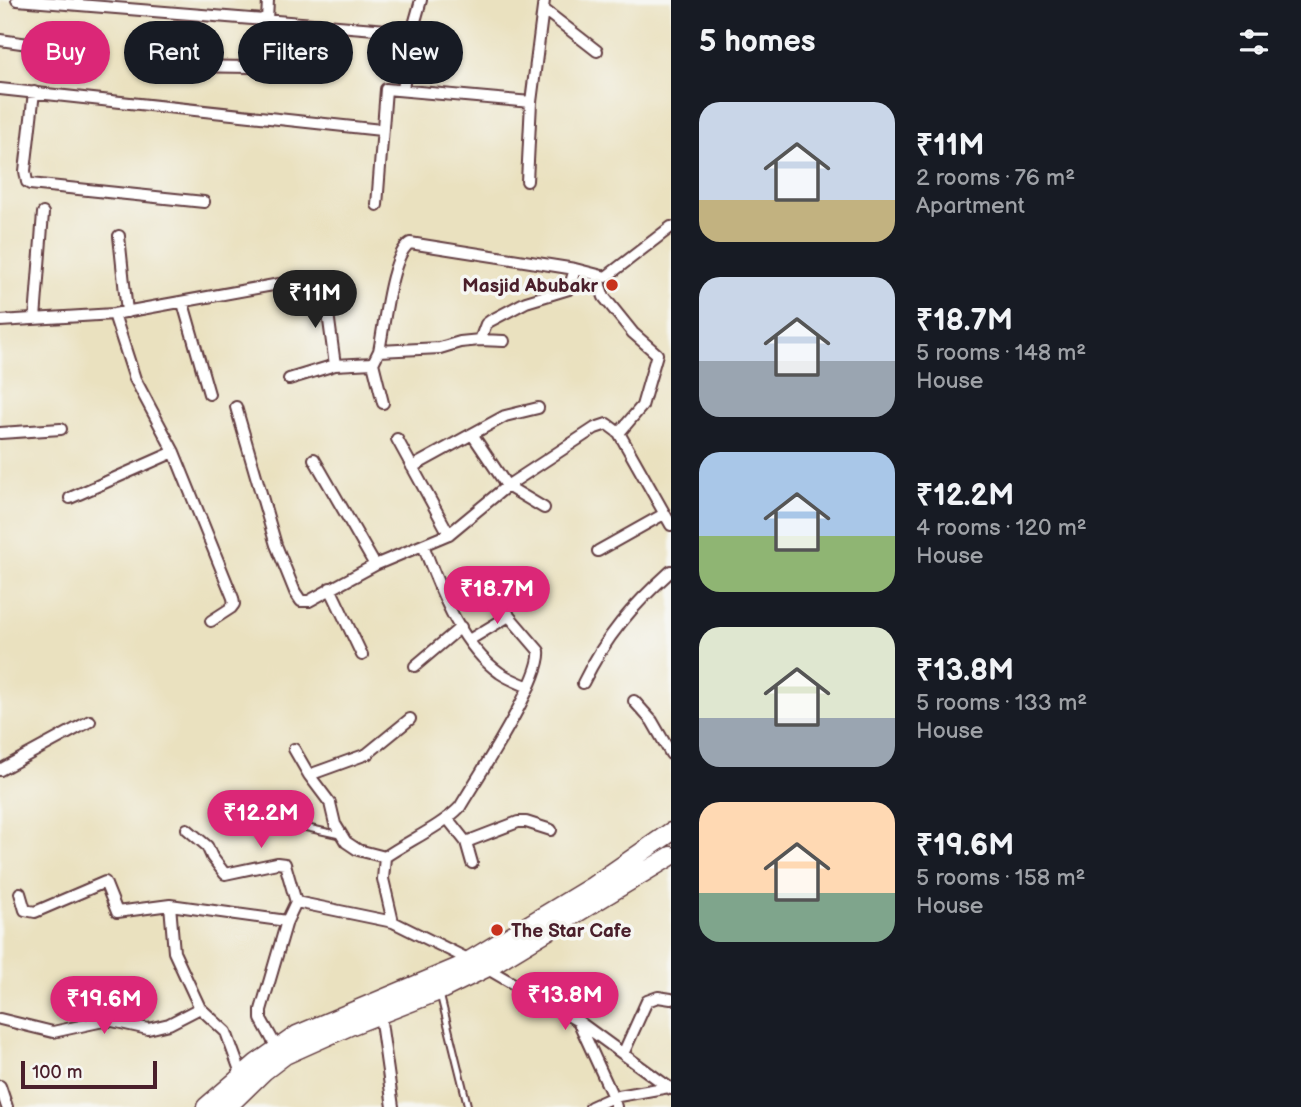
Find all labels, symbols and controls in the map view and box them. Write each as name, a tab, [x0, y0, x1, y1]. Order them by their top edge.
chip: Buy	[21, 21, 110, 84]
chip: Rent	[124, 21, 224, 84]
chip: Filters	[238, 21, 353, 84]
chip: New	[367, 21, 463, 84]
icon: filters	[1235, 23, 1273, 61]
text: 5 homes	[699, 24, 816, 60]
text: ₹11M	[916, 128, 984, 164]
icon: home	[755, 130, 839, 214]
text: 2 rooms · 76 m²	[916, 164, 1075, 192]
text: Apartment	[916, 192, 1025, 220]
pin: ₹11M	[274, 270, 356, 330]
place label: Masjid Abubakr	[462, 275, 598, 298]
marker: Masjid Abubakr	[604, 277, 620, 293]
text: ₹11M	[289, 279, 341, 307]
text: ₹18.7M	[916, 303, 1013, 339]
icon: home	[755, 305, 839, 389]
text: 5 rooms · 148 m²	[916, 339, 1086, 367]
text: House	[916, 367, 983, 395]
text: ₹12.2M	[916, 478, 1014, 514]
icon: home	[755, 480, 839, 564]
text: 4 rooms · 120 m²	[916, 514, 1087, 542]
text: House	[916, 542, 983, 570]
pin: ₹18.7M	[440, 566, 554, 626]
text: ₹18.7M	[460, 575, 534, 603]
text: ₹13.8M	[916, 653, 1014, 689]
icon: home	[755, 655, 839, 739]
text: 5 rooms · 133 m²	[916, 689, 1087, 717]
text: House	[916, 717, 983, 745]
pin: ₹12.2M	[204, 790, 318, 850]
text: ₹12.2M	[223, 799, 299, 827]
text: ₹19.6M	[916, 828, 1014, 864]
icon: home	[755, 830, 839, 914]
text: 5 rooms · 158 m²	[916, 864, 1085, 892]
text: House	[916, 892, 983, 920]
place label: The Star Cafe	[511, 920, 631, 943]
marker: The Star Cafe	[489, 922, 505, 938]
pin: ₹13.8M	[508, 972, 622, 1032]
pin: ₹19.6M	[47, 976, 161, 1036]
text: ₹13.8M	[528, 981, 602, 1009]
text: ₹19.6M	[66, 985, 142, 1013]
scale bar	[21, 1058, 158, 1090]
text: 100 m	[32, 1061, 83, 1084]

